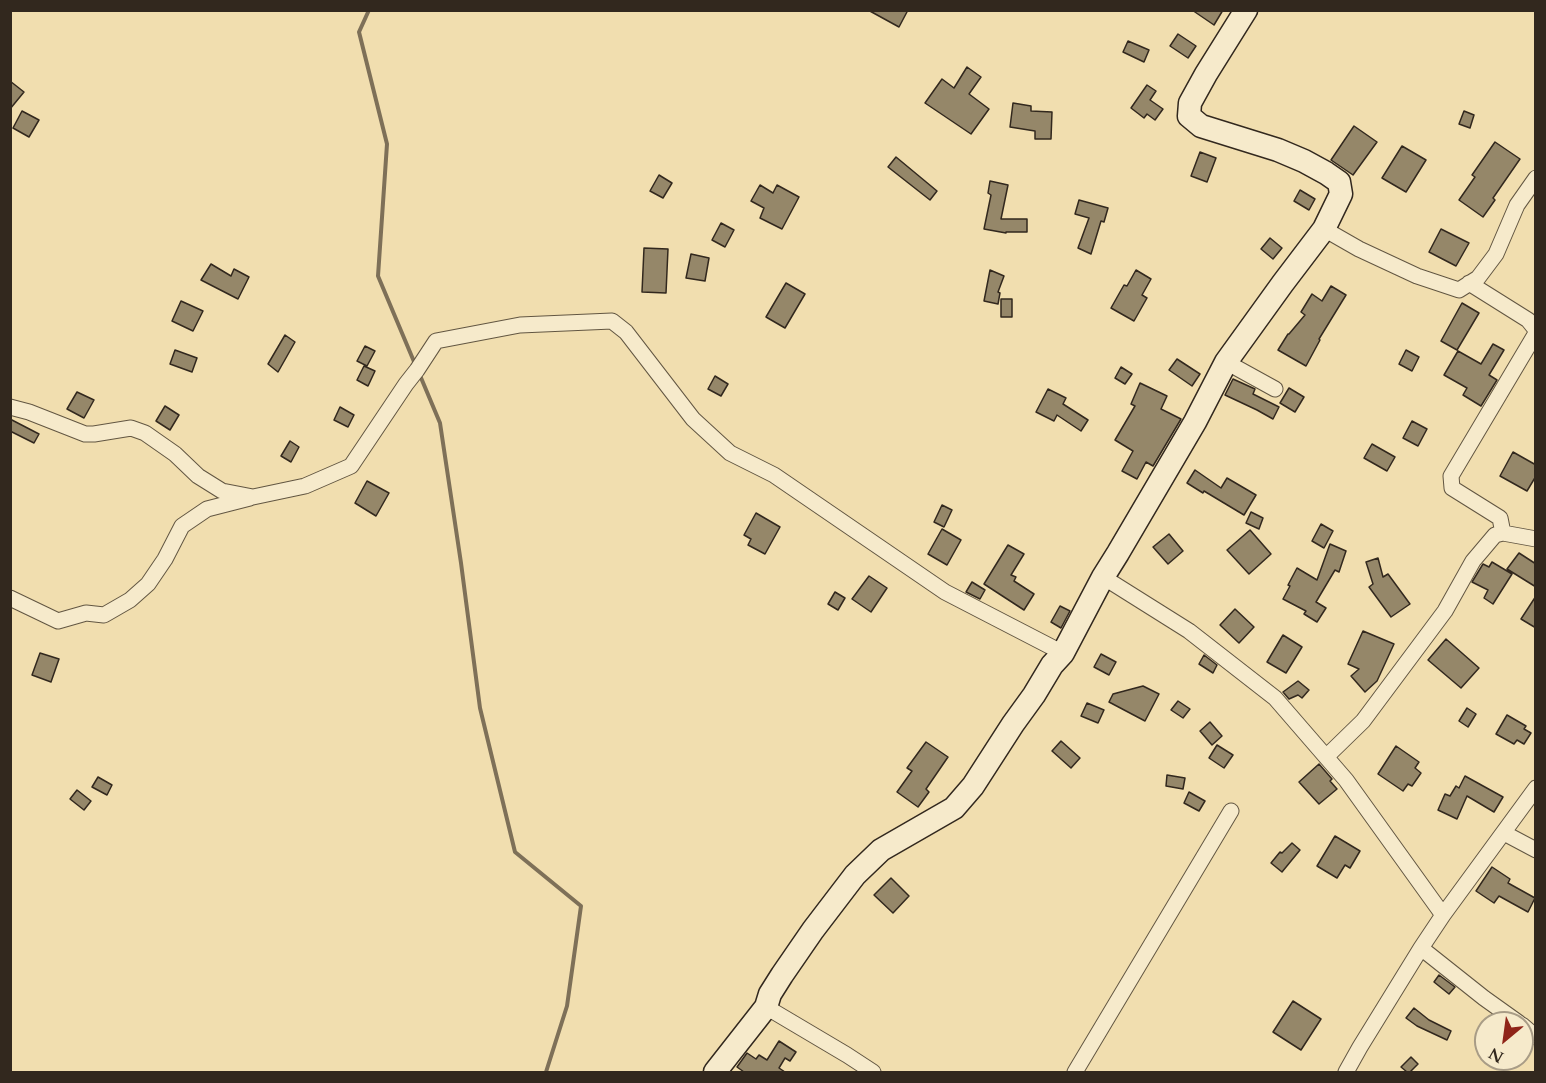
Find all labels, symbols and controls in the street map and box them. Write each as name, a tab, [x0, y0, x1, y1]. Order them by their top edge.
north arrow	[1474, 1011, 1534, 1071]
text: N	[1485, 1042, 1508, 1068]

